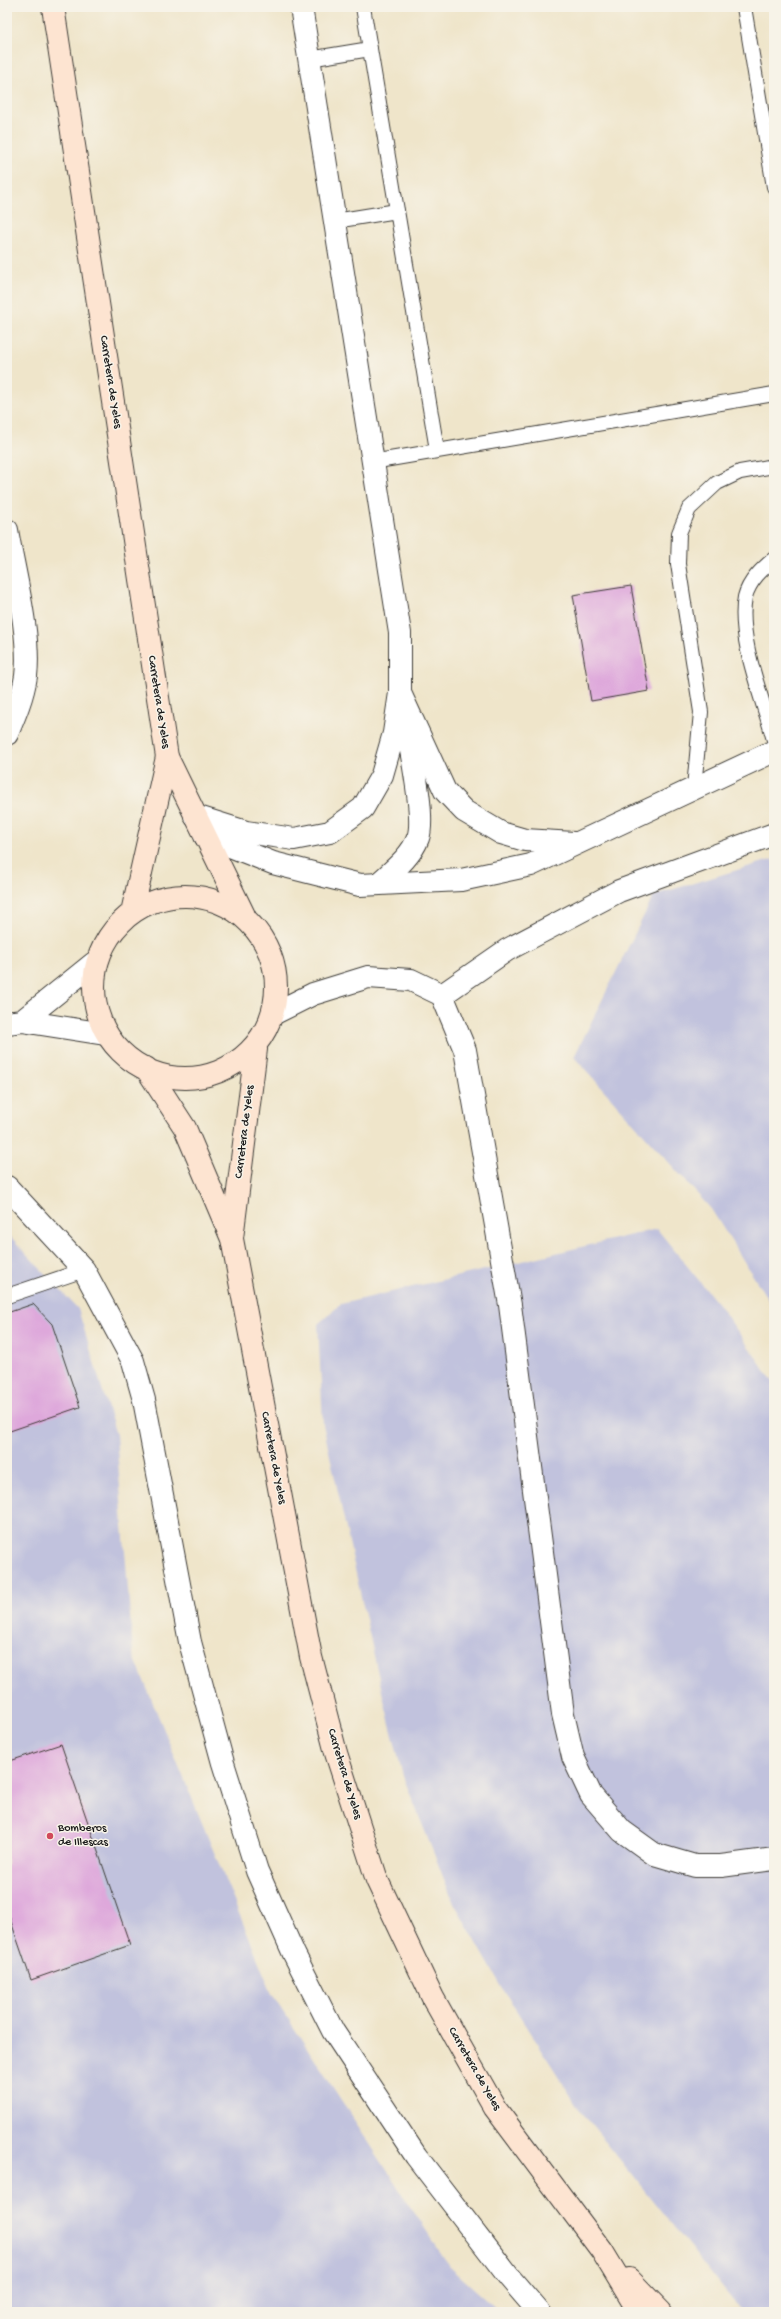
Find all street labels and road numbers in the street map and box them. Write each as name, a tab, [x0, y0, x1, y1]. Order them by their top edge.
street label: Carretera de Yeles	[96, 335, 124, 430]
street label: Carretera de Yeles	[144, 655, 172, 750]
street label: Carretera de Yeles	[232, 1084, 258, 1179]
street label: Carretera de Yeles	[257, 1411, 289, 1506]
street label: Carretera de Yeles	[324, 1727, 365, 1821]
street label: Carretera de Yeles	[444, 2025, 504, 2114]

